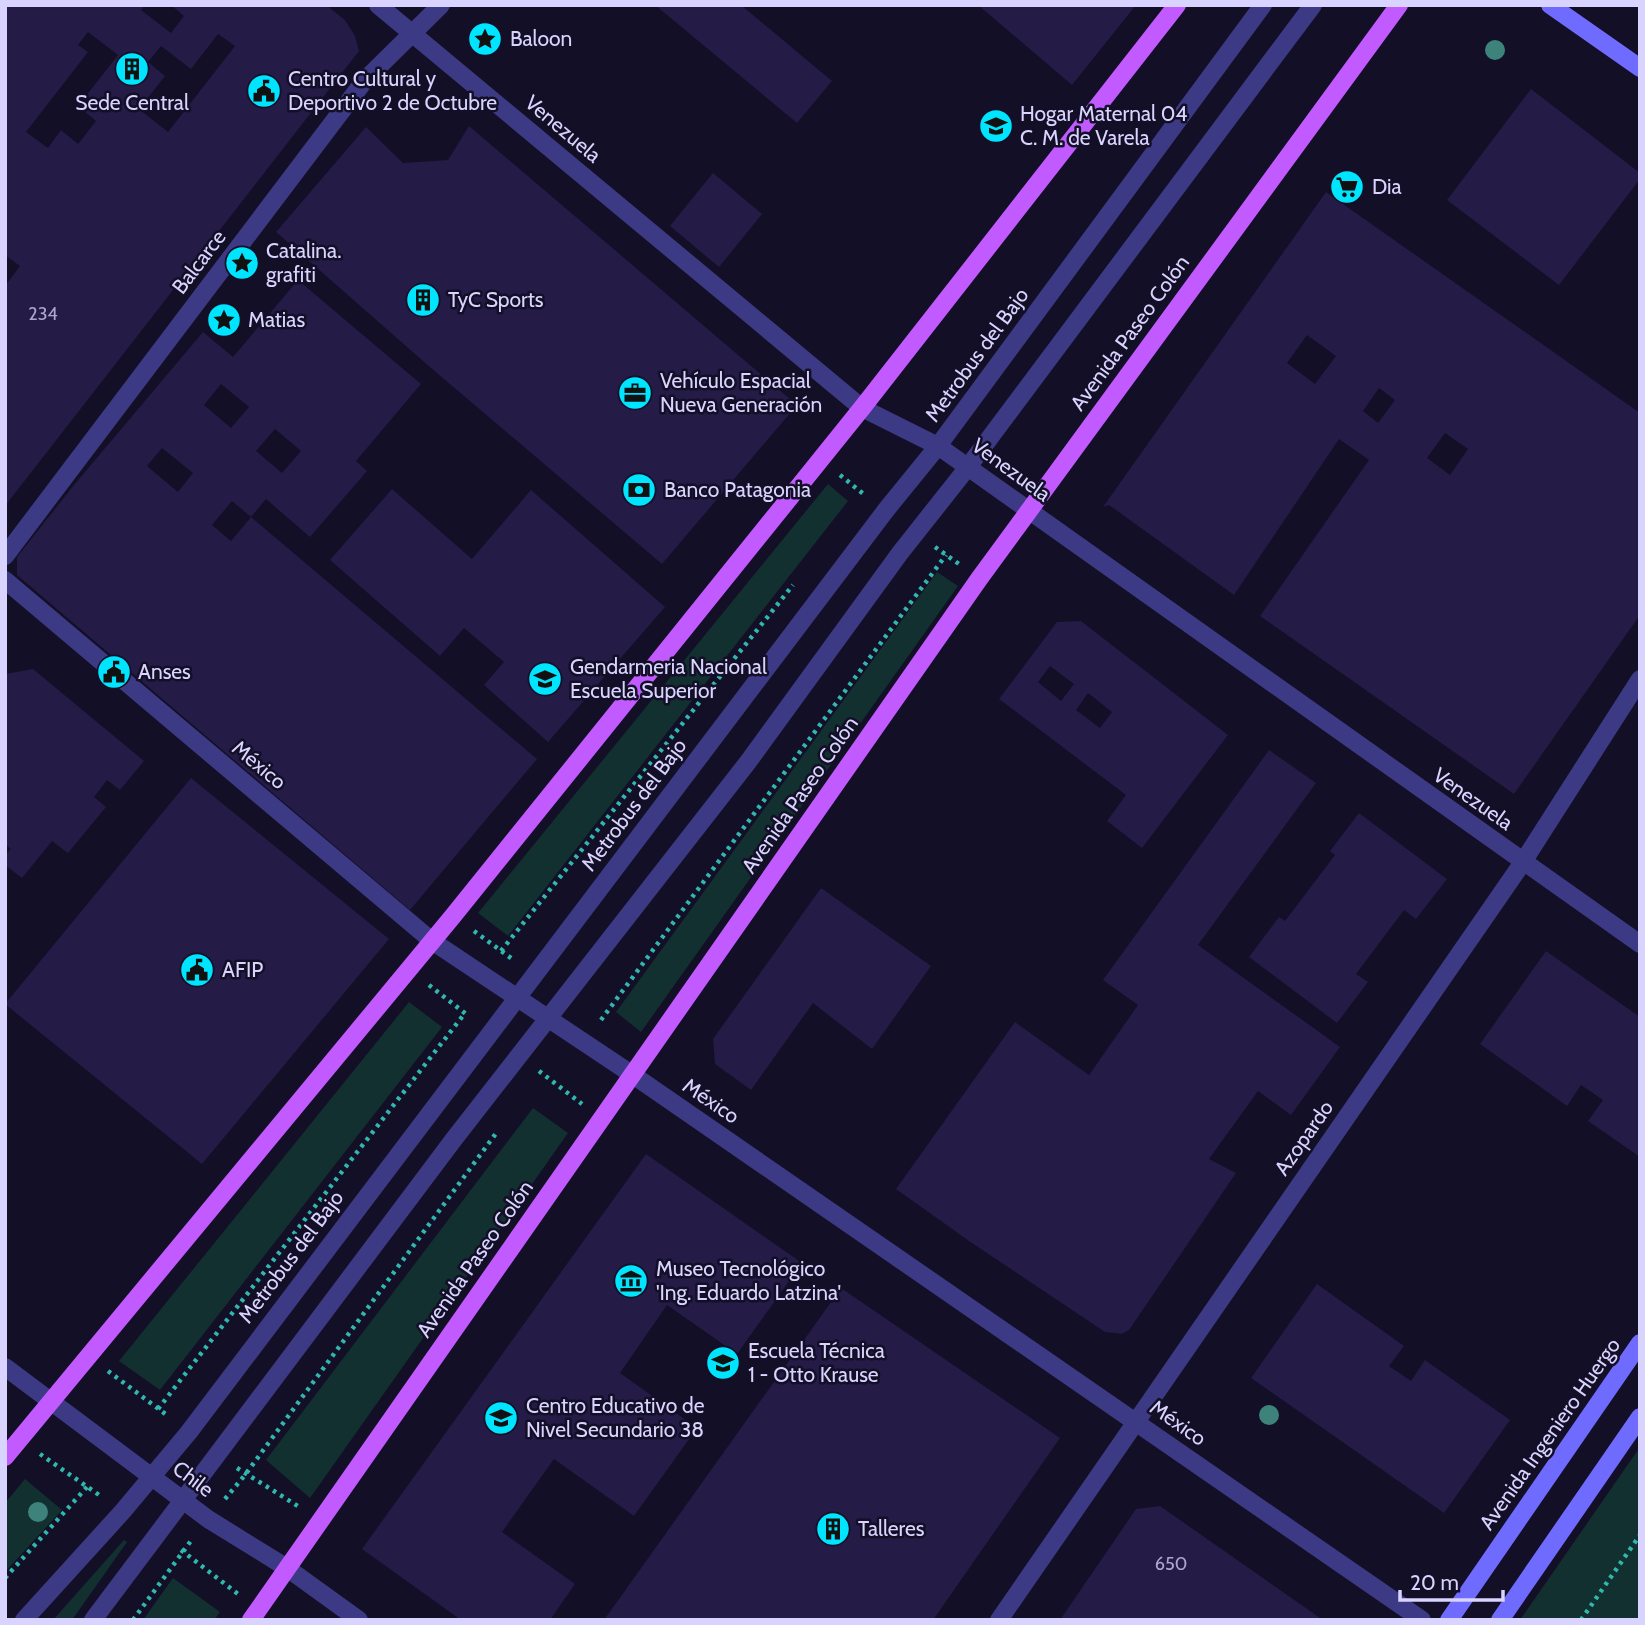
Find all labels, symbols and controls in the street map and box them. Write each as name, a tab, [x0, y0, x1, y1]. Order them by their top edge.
place icon: Baloon	[466, 20, 504, 58]
place label: Baloon	[510, 26, 572, 51]
building icon: Sede Central	[113, 50, 151, 88]
place label: Centro Cultural y Deportivo 2 de Octubre	[288, 66, 497, 115]
public building icon: Centro Cultural y Deportivo 2 de Octubre	[245, 72, 283, 110]
place label: Sede Central	[75, 90, 189, 115]
street label: Venezuela	[520, 90, 606, 168]
place label: Hogar Maternal 04 C. M. de Varela	[1020, 101, 1187, 150]
school or university icon: Hogar Maternal 04 C. M. de Varela	[977, 107, 1015, 145]
supermarket icon: Dia	[1328, 168, 1366, 206]
place label: Dia	[1372, 174, 1402, 199]
street label: Balcarce	[166, 225, 231, 299]
place label: Catalina. grafiti	[266, 238, 342, 287]
place icon: Catalina. grafiti	[223, 244, 261, 282]
street label: Avenida Paseo Colón	[1065, 250, 1194, 415]
building icon: TyC Sports	[404, 281, 442, 319]
street label: Metrobus del Bajo	[920, 283, 1034, 427]
place label: TyC Sports	[448, 287, 544, 312]
place icon: Matias	[205, 301, 243, 339]
house number: 234	[28, 303, 58, 325]
place label: Matias	[248, 307, 305, 332]
place label: Vehículo Espacial Nueva Generación	[660, 368, 822, 417]
office icon: Vehículo Espacial Nueva Generación	[616, 374, 654, 412]
street label: Venezuela	[967, 433, 1056, 507]
bank icon: Banco Patagonia	[620, 471, 658, 509]
place label: Banco Patagonia	[664, 477, 811, 502]
public building icon: Anses	[95, 653, 133, 691]
place label: Gendarmeria Nacional Escuela Superior	[570, 654, 767, 703]
place label: Anses	[138, 659, 191, 684]
school or university icon: Gendarmeria Nacional Escuela Superior	[526, 660, 564, 698]
street label: Avenida Paseo Colón	[736, 712, 863, 878]
street label: Metrobus del Bajo	[576, 734, 692, 876]
street label: México	[227, 735, 291, 794]
street label: Venezuela	[1429, 762, 1518, 835]
public building icon: AFIP	[178, 951, 216, 989]
place label: AFIP	[222, 957, 263, 982]
street label: México	[678, 1073, 744, 1129]
street label: Azopardo	[1269, 1096, 1338, 1180]
street label: Avenida Paseo Colón	[411, 1176, 538, 1342]
street label: Metrobus del Bajo	[233, 1186, 349, 1328]
place label: Museo Tecnológico 'Ing. Eduardo Latzina'	[656, 1256, 841, 1305]
museum icon: Museo Tecnológico 'Ing. Eduardo Latzina'	[612, 1262, 650, 1300]
street label: Avenida Ingeniero Huergo	[1474, 1333, 1625, 1534]
place label: Escuela Técnica 1 - Otto Krause	[748, 1338, 885, 1387]
school or university icon: Escuela Técnica 1 - Otto Krause	[704, 1344, 742, 1382]
place label: Centro Educativo de Nivel Secundario 38	[526, 1393, 705, 1442]
street label: México	[1145, 1394, 1211, 1451]
school or university icon: Centro Educativo de Nivel Secundario 38	[482, 1399, 520, 1437]
street label: Chile	[168, 1455, 219, 1502]
building icon: Talleres	[814, 1510, 852, 1548]
place label: Talleres	[858, 1516, 925, 1541]
house number: 650	[1155, 1553, 1187, 1575]
scale bar	[1400, 1558, 1503, 1602]
text: 20 m	[1410, 1570, 1459, 1595]

